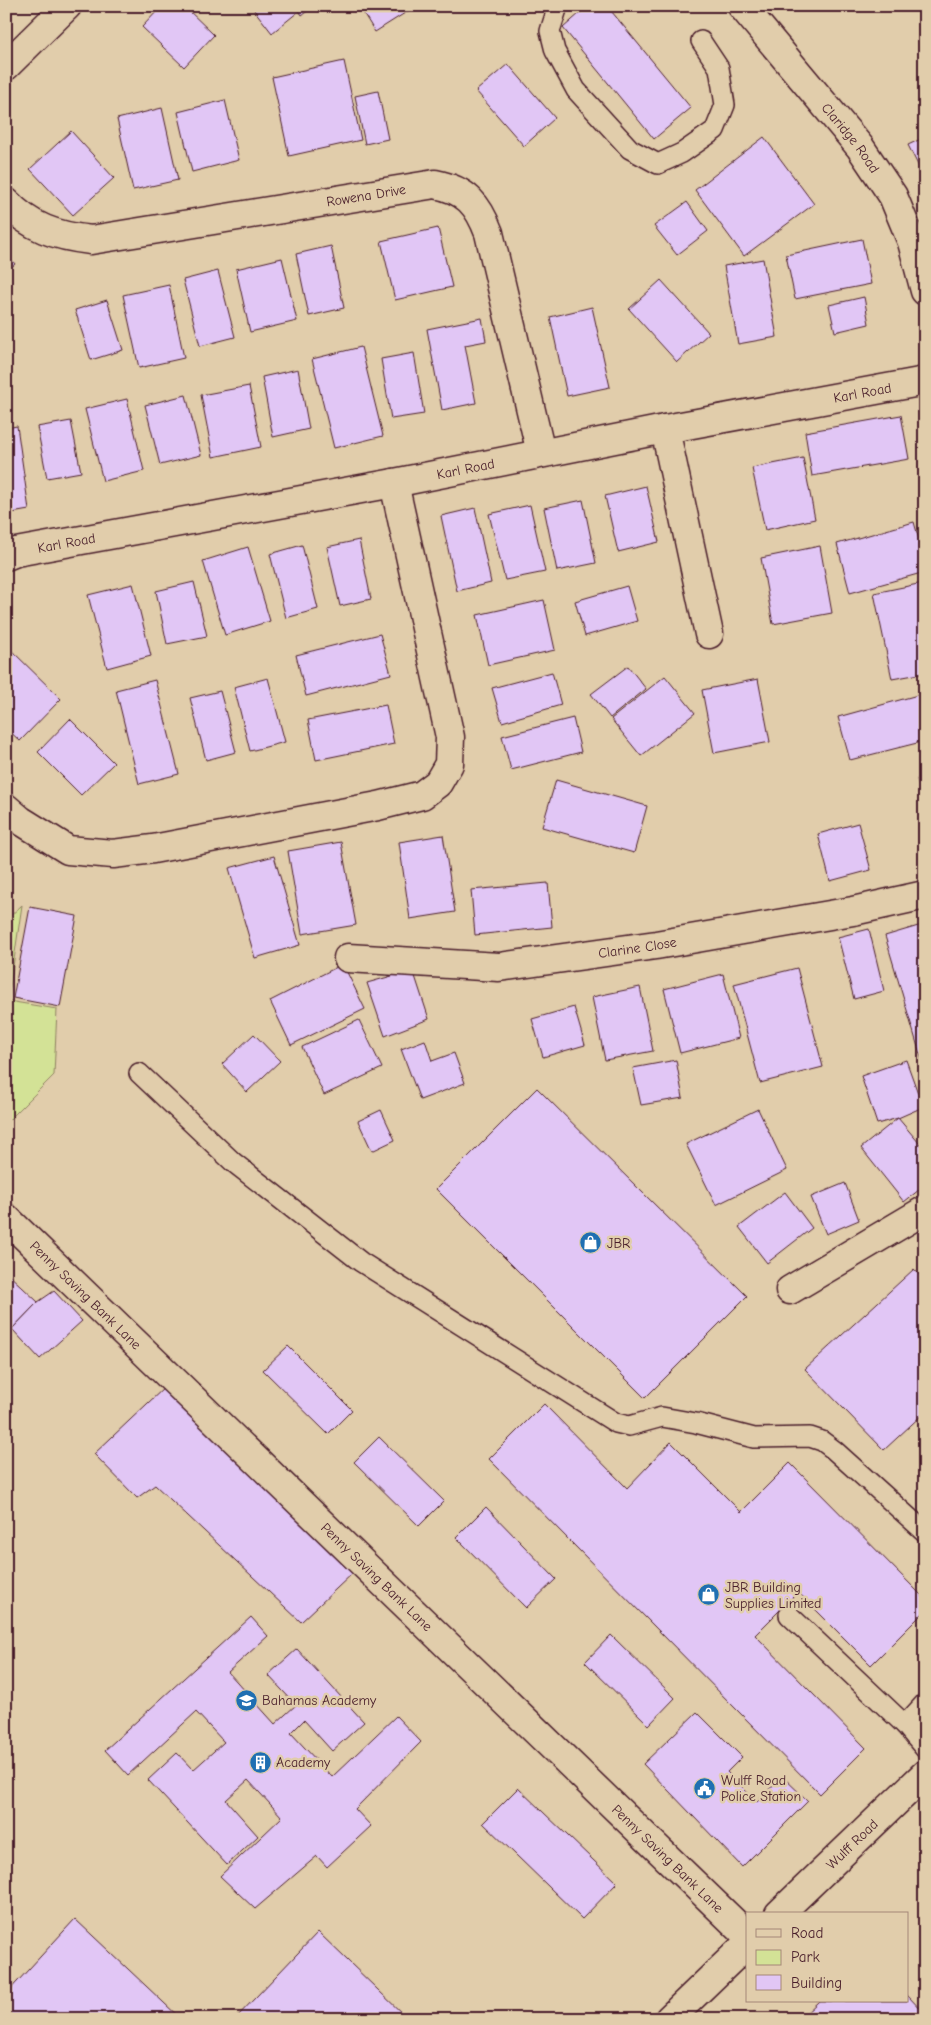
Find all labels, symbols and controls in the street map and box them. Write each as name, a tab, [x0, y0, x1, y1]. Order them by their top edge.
street label: Claridge Road	[818, 99, 883, 176]
street label: Rowena Drive	[325, 180, 407, 210]
street label: Karl Road	[832, 379, 893, 406]
street label: Karl Road	[435, 455, 496, 483]
street label: Karl Road	[36, 529, 97, 556]
street label: Clarine Close	[597, 933, 678, 962]
shop icon: JBR	[579, 1231, 603, 1255]
place label: JBR	[607, 1235, 630, 1252]
street label: Penny Saving Bank Lane	[26, 1237, 145, 1353]
street label: Penny Saving Bank Lane	[318, 1519, 436, 1635]
place label: JBR Building Supplies Limited	[725, 1579, 821, 1612]
shop icon: JBR Building Supplies Limited	[697, 1583, 721, 1607]
school or university icon: Bahamas Academy	[234, 1688, 258, 1712]
place label: Bahamas Academy	[262, 1692, 377, 1709]
building icon: Academy	[248, 1750, 272, 1774]
place label: Academy	[276, 1754, 331, 1771]
place label: Wulff Road Police Station	[721, 1772, 801, 1805]
public building icon: Wulff Road Police Station	[693, 1776, 717, 1800]
street label: Penny Saving Bank Lane	[609, 1801, 727, 1916]
street label: Wulff Road	[823, 1815, 881, 1873]
legend	[746, 1912, 908, 2002]
text: Road	[791, 1924, 823, 1942]
text: Park	[791, 1948, 820, 1966]
text: Building	[791, 1974, 842, 1992]

